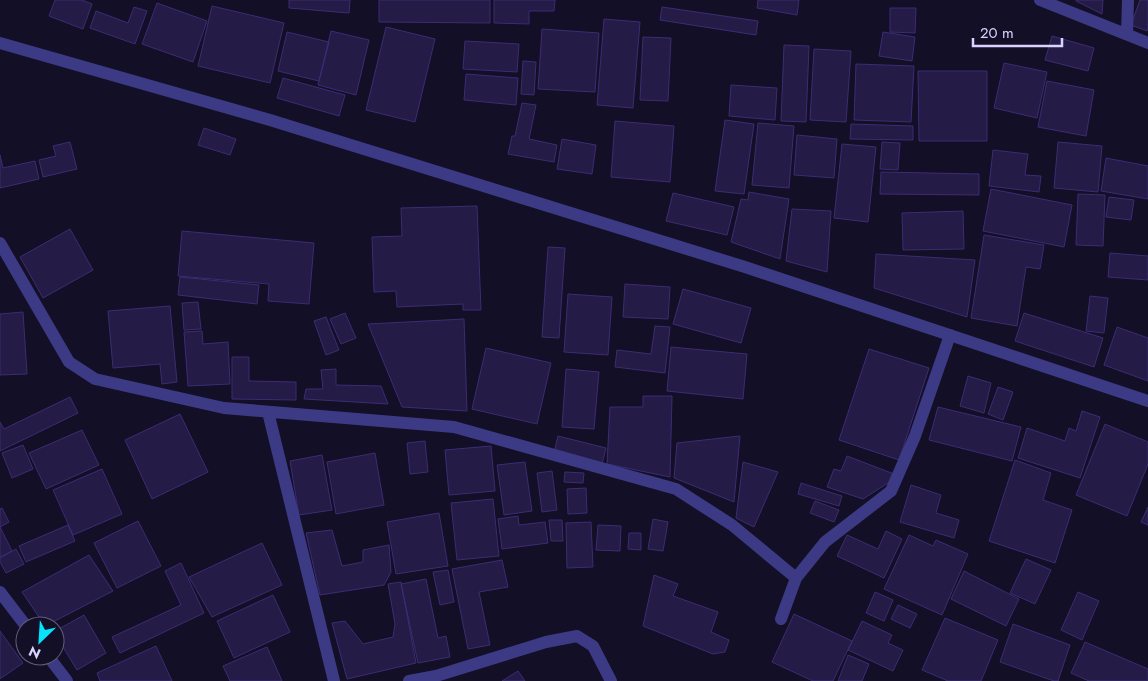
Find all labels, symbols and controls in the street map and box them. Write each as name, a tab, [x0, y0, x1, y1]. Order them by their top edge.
scale bar	[973, 15, 1062, 47]
text: 20 m	[980, 22, 1014, 44]
north arrow	[15, 616, 65, 666]
text: N	[25, 641, 44, 664]

